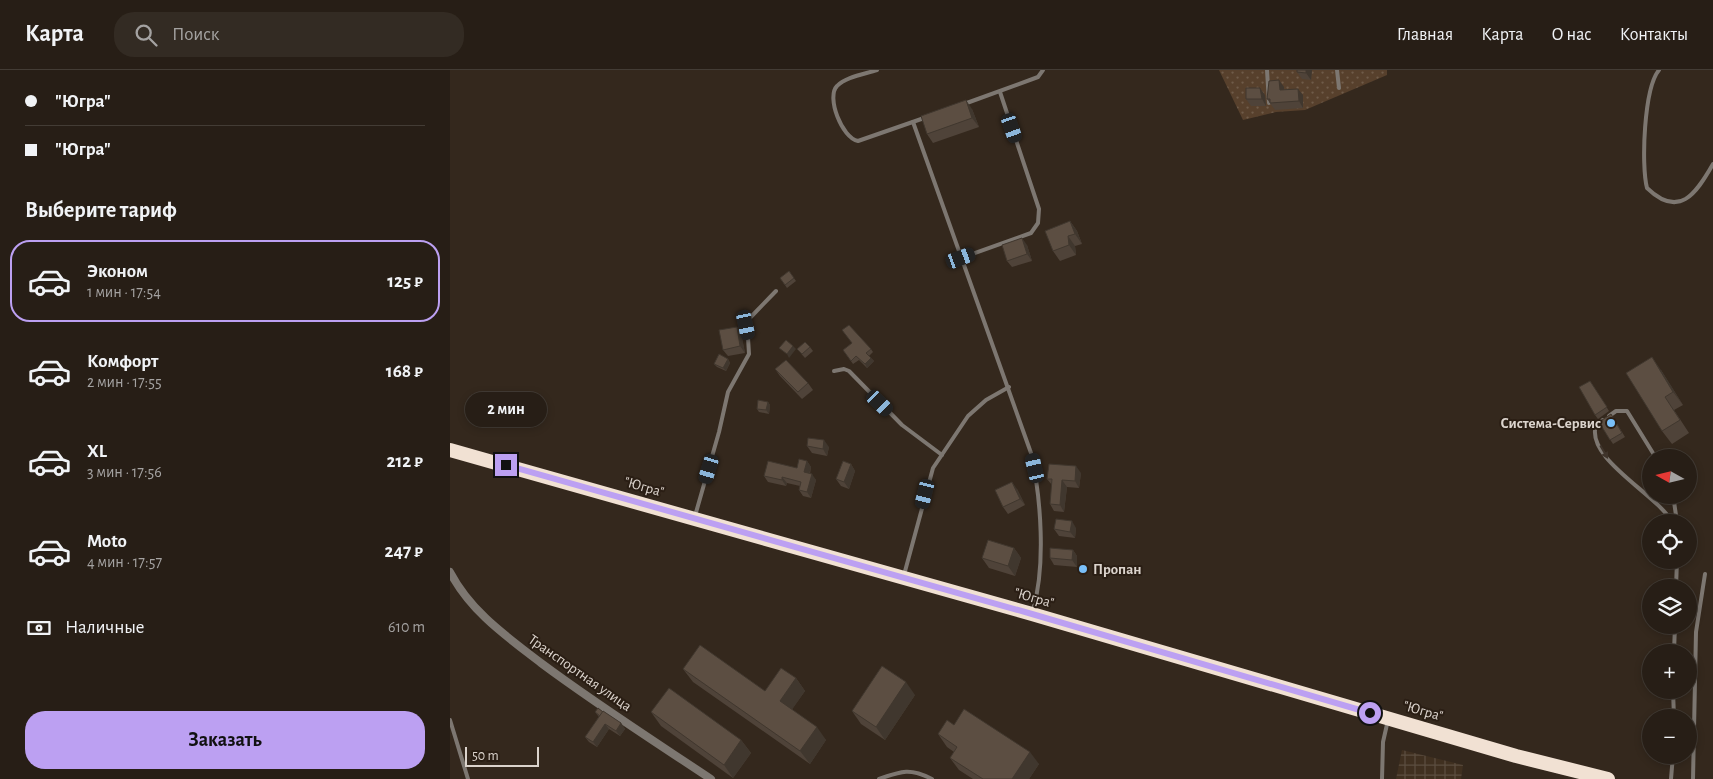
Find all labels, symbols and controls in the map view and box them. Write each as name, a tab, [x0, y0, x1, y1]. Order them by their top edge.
search box	[114, 12, 464, 57]
icon: search	[132, 21, 160, 49]
text: Карта	[25, 22, 84, 46]
text: Поиск	[172, 25, 219, 44]
text: Главная	[1397, 26, 1453, 44]
text: Карта	[1481, 26, 1523, 44]
text: О нас	[1551, 26, 1592, 44]
text: Контакты	[1620, 26, 1688, 44]
text: "Югра"	[55, 92, 111, 111]
car	[1000, 111, 1023, 145]
text: "Югра"	[55, 140, 111, 159]
text: Выберите тариф	[25, 199, 177, 221]
car	[944, 246, 977, 270]
icon: car	[27, 259, 72, 304]
text: Эконом	[87, 262, 148, 281]
text: 125 ₽	[387, 272, 423, 291]
text: 1 мин · 17:54	[87, 284, 161, 300]
car	[735, 309, 756, 341]
icon: car	[27, 349, 72, 394]
text: Комфорт	[87, 352, 158, 371]
text: 168 ₽	[386, 362, 423, 381]
text: 2 мин · 17:55	[87, 374, 162, 390]
car	[864, 387, 896, 419]
callout: 2 мин	[465, 392, 547, 428]
text: 2 мин	[487, 401, 525, 417]
place label: Система-Сервис	[1500, 416, 1601, 431]
marker: Система-Сервис	[1605, 417, 1617, 429]
icon: car	[27, 439, 72, 484]
text: XL	[87, 442, 107, 461]
one-way arrow	[1599, 446, 1608, 459]
north arrow	[1642, 449, 1698, 504]
map controls	[1642, 449, 1697, 764]
text: 212 ₽	[387, 452, 423, 471]
car	[697, 452, 720, 486]
car	[1024, 452, 1045, 484]
route end	[495, 454, 517, 476]
text: 3 мин · 17:56	[87, 464, 162, 480]
street label: "Югра"	[622, 474, 666, 500]
car	[914, 478, 935, 510]
button: locate	[1642, 514, 1697, 569]
icon: car	[27, 529, 72, 574]
text: Moto	[87, 532, 127, 551]
text: 247 ₽	[385, 542, 423, 561]
text: 4 мин · 17:57	[87, 554, 162, 570]
place label: Пропан	[1093, 562, 1141, 577]
marker: Пропан	[1077, 563, 1089, 575]
button: layers	[1642, 579, 1697, 634]
street label: "Югра"	[1012, 585, 1056, 611]
icon: cash	[25, 614, 53, 642]
text: Наличные	[65, 618, 145, 637]
text: 610 m	[388, 619, 425, 635]
street label: Транспортная улица	[526, 632, 634, 714]
button: +	[1642, 644, 1697, 699]
street label: "Югра"	[1401, 698, 1445, 724]
route start	[1359, 702, 1381, 724]
button: −	[1642, 709, 1697, 764]
button: Заказать	[25, 711, 425, 769]
scale bar	[465, 744, 539, 767]
text: 50 m	[472, 749, 499, 763]

